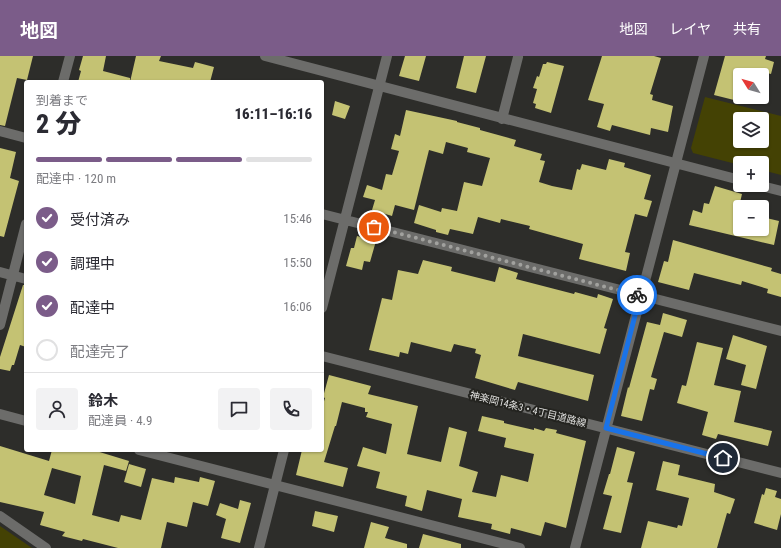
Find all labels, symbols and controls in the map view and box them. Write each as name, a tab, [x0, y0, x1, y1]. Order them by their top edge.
text: 地図	[20, 19, 58, 42]
text: 地図	[619, 21, 647, 37]
text: レイヤ	[669, 21, 711, 37]
text: 共有	[733, 21, 761, 37]
north arrow	[733, 68, 769, 104]
map controls	[733, 68, 769, 236]
text: 到着まで	[36, 93, 88, 108]
text: 16:11–16:16	[234, 105, 312, 123]
text: 2 分	[36, 109, 81, 139]
button: layers	[733, 112, 769, 148]
button: +	[733, 156, 769, 192]
text: 配達中 · 120 m	[36, 171, 116, 186]
button: −	[733, 200, 769, 236]
icon: check	[36, 207, 58, 229]
pin	[357, 210, 391, 244]
text: 受付済み	[70, 211, 130, 229]
text: 15:46	[283, 211, 312, 226]
icon: bag	[363, 216, 385, 238]
icon: check	[36, 251, 58, 273]
text: 調理中	[70, 255, 115, 273]
text: 15:50	[283, 255, 312, 270]
courier	[617, 275, 657, 315]
icon: bike	[626, 284, 648, 306]
icon: check	[36, 295, 58, 317]
text: 配達中	[70, 299, 115, 317]
text: 16:06	[283, 299, 312, 314]
text: 配達完了	[70, 343, 130, 361]
button: person	[36, 388, 78, 430]
button: chat	[218, 388, 260, 430]
button: phone	[270, 388, 312, 430]
street label: 神楽岡14条3・4丁目道路線	[469, 389, 587, 429]
text: 鈴木	[88, 392, 118, 410]
text: 配達員 · 4.9	[88, 413, 152, 428]
pin	[706, 441, 740, 475]
icon: home	[712, 447, 734, 469]

